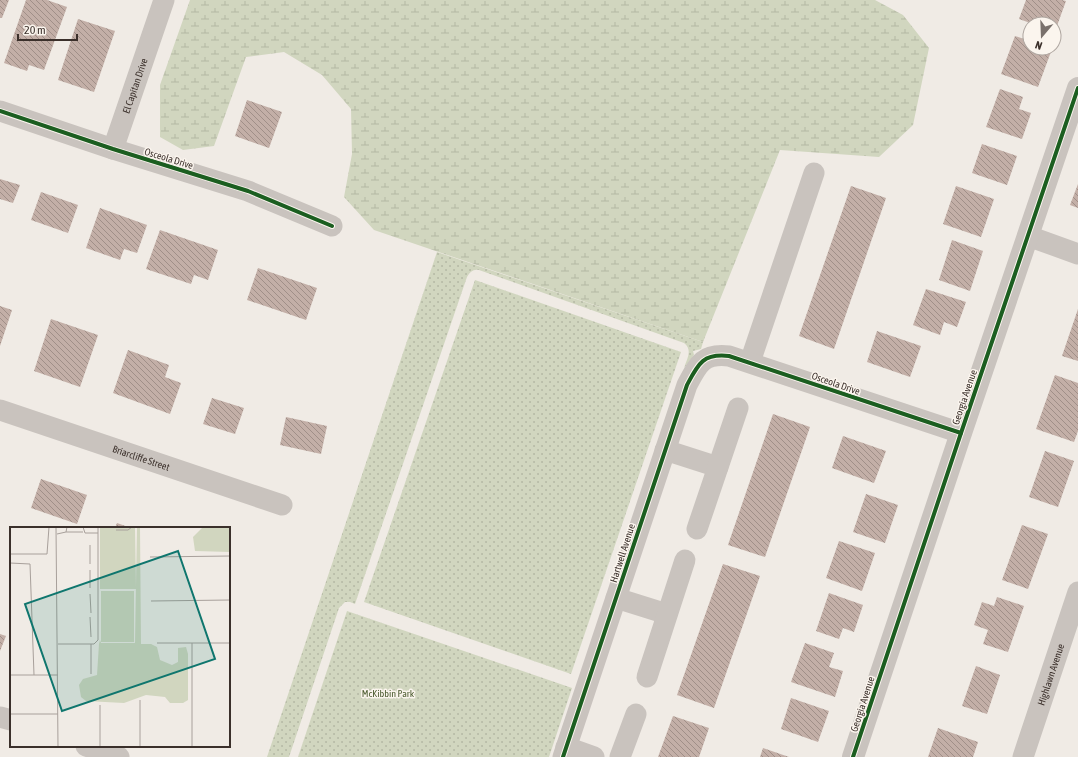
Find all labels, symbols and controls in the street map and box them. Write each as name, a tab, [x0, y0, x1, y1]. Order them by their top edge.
scale bar	[18, 16, 77, 42]
north arrow	[1022, 16, 1062, 56]
text: 20 m	[24, 23, 46, 37]
text: N	[1034, 39, 1044, 52]
street label: El Capitan Drive	[121, 56, 150, 115]
street label: Osceola Drive	[143, 146, 195, 171]
street label: Georgia Avenue	[950, 368, 979, 426]
street label: Osceola Drive	[810, 370, 862, 397]
street label: Briarcliffe Street	[111, 443, 171, 473]
street label: Hartwell Avenue	[608, 522, 637, 584]
inset map	[10, 527, 230, 747]
street label: Highlawn Avenue	[1036, 642, 1067, 707]
street label: Georgia Avenue	[848, 675, 877, 733]
park label: McKibbin Park	[362, 688, 415, 699]

